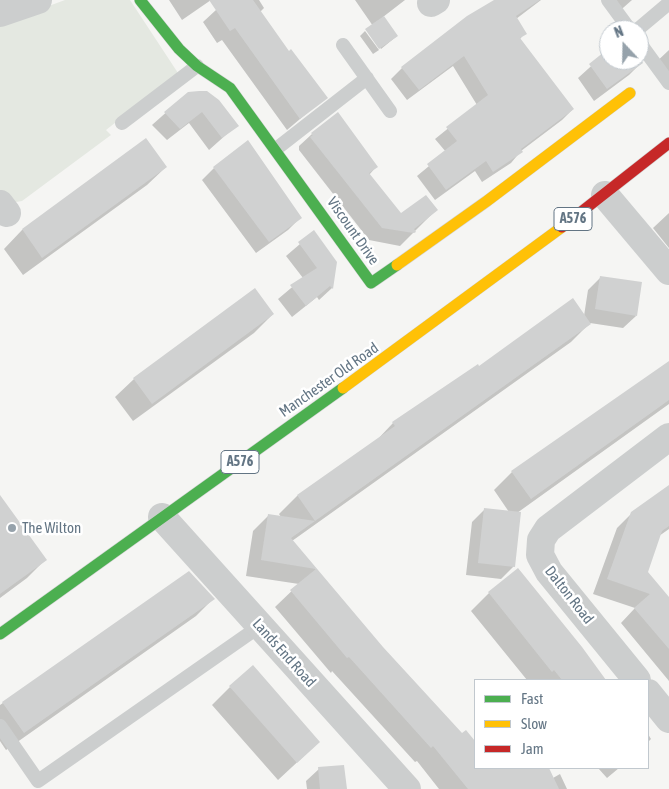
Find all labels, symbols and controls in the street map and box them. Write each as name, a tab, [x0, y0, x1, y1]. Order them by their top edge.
north arrow	[599, 20, 649, 70]
text: N	[612, 23, 626, 41]
street label: Viscount Drive	[323, 194, 383, 268]
road number: A576	[554, 208, 592, 230]
street label: Manchester Old Road	[276, 339, 382, 421]
road number: A576	[221, 451, 259, 474]
place label: The Wilton	[22, 519, 81, 537]
marker: The Wilton	[6, 522, 18, 534]
street label: Dalton Road	[541, 562, 597, 628]
street label: Lands End Road	[249, 615, 319, 691]
legend	[474, 679, 649, 769]
text: Fast	[521, 690, 543, 707]
text: Slow	[521, 715, 547, 732]
text: Jam	[521, 740, 544, 757]

